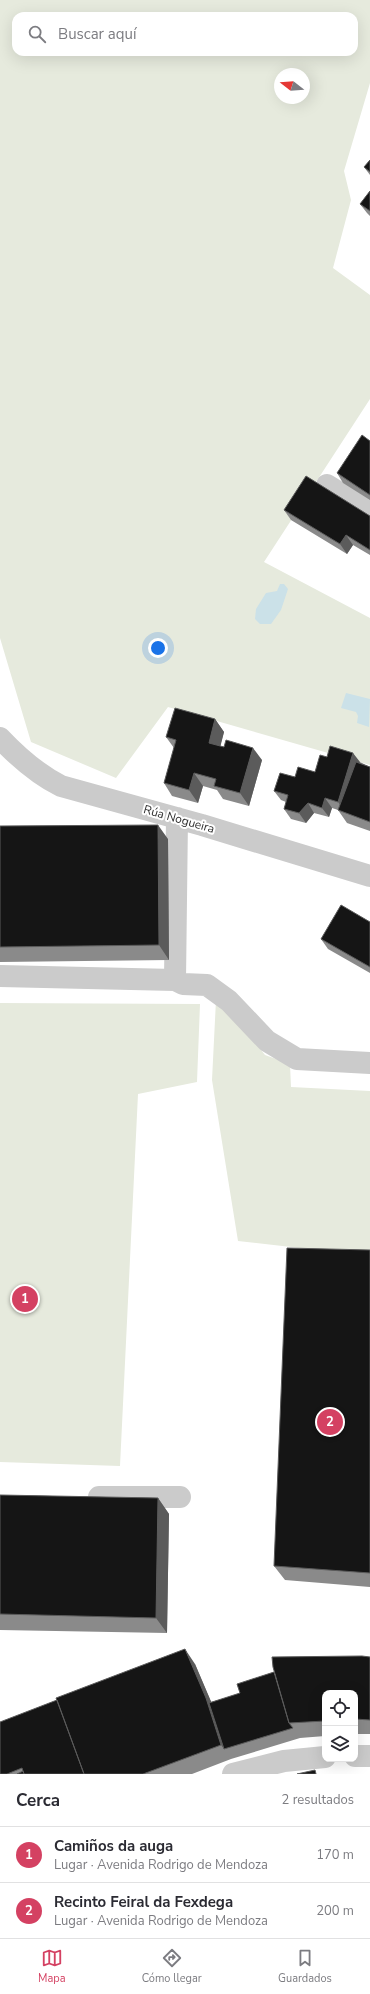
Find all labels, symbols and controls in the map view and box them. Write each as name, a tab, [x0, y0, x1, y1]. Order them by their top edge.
search box	[12, 12, 358, 56]
icon: search	[26, 23, 48, 45]
text: Buscar aquí	[58, 24, 136, 44]
north arrow	[274, 68, 310, 104]
your location	[148, 638, 168, 658]
street label: Rúa Nogueira	[142, 801, 216, 837]
pin: 1	[12, 1284, 38, 1314]
pin: 2	[317, 1407, 343, 1437]
map controls	[322, 1690, 358, 1762]
button: locate	[322, 1690, 358, 1726]
button: layers	[322, 1726, 358, 1762]
text: Cerca	[16, 1789, 60, 1812]
text: 2 resultados	[282, 1791, 354, 1809]
text: Camiños da auga	[54, 1836, 173, 1856]
text: 1	[25, 1846, 33, 1864]
text: 170 m	[316, 1846, 354, 1864]
text: Lugar · Avenida Rodrigo de Mendoza	[54, 1856, 268, 1874]
text: Recinto Feiral da Fexdega	[54, 1892, 233, 1912]
text: 2	[25, 1902, 33, 1920]
text: 200 m	[316, 1902, 354, 1920]
text: Lugar · Avenida Rodrigo de Mendoza	[54, 1912, 268, 1930]
tab: Mapa	[38, 1947, 66, 1986]
tab: Cómo llegar	[142, 1947, 202, 1986]
tab: Guardados	[278, 1947, 332, 1986]

